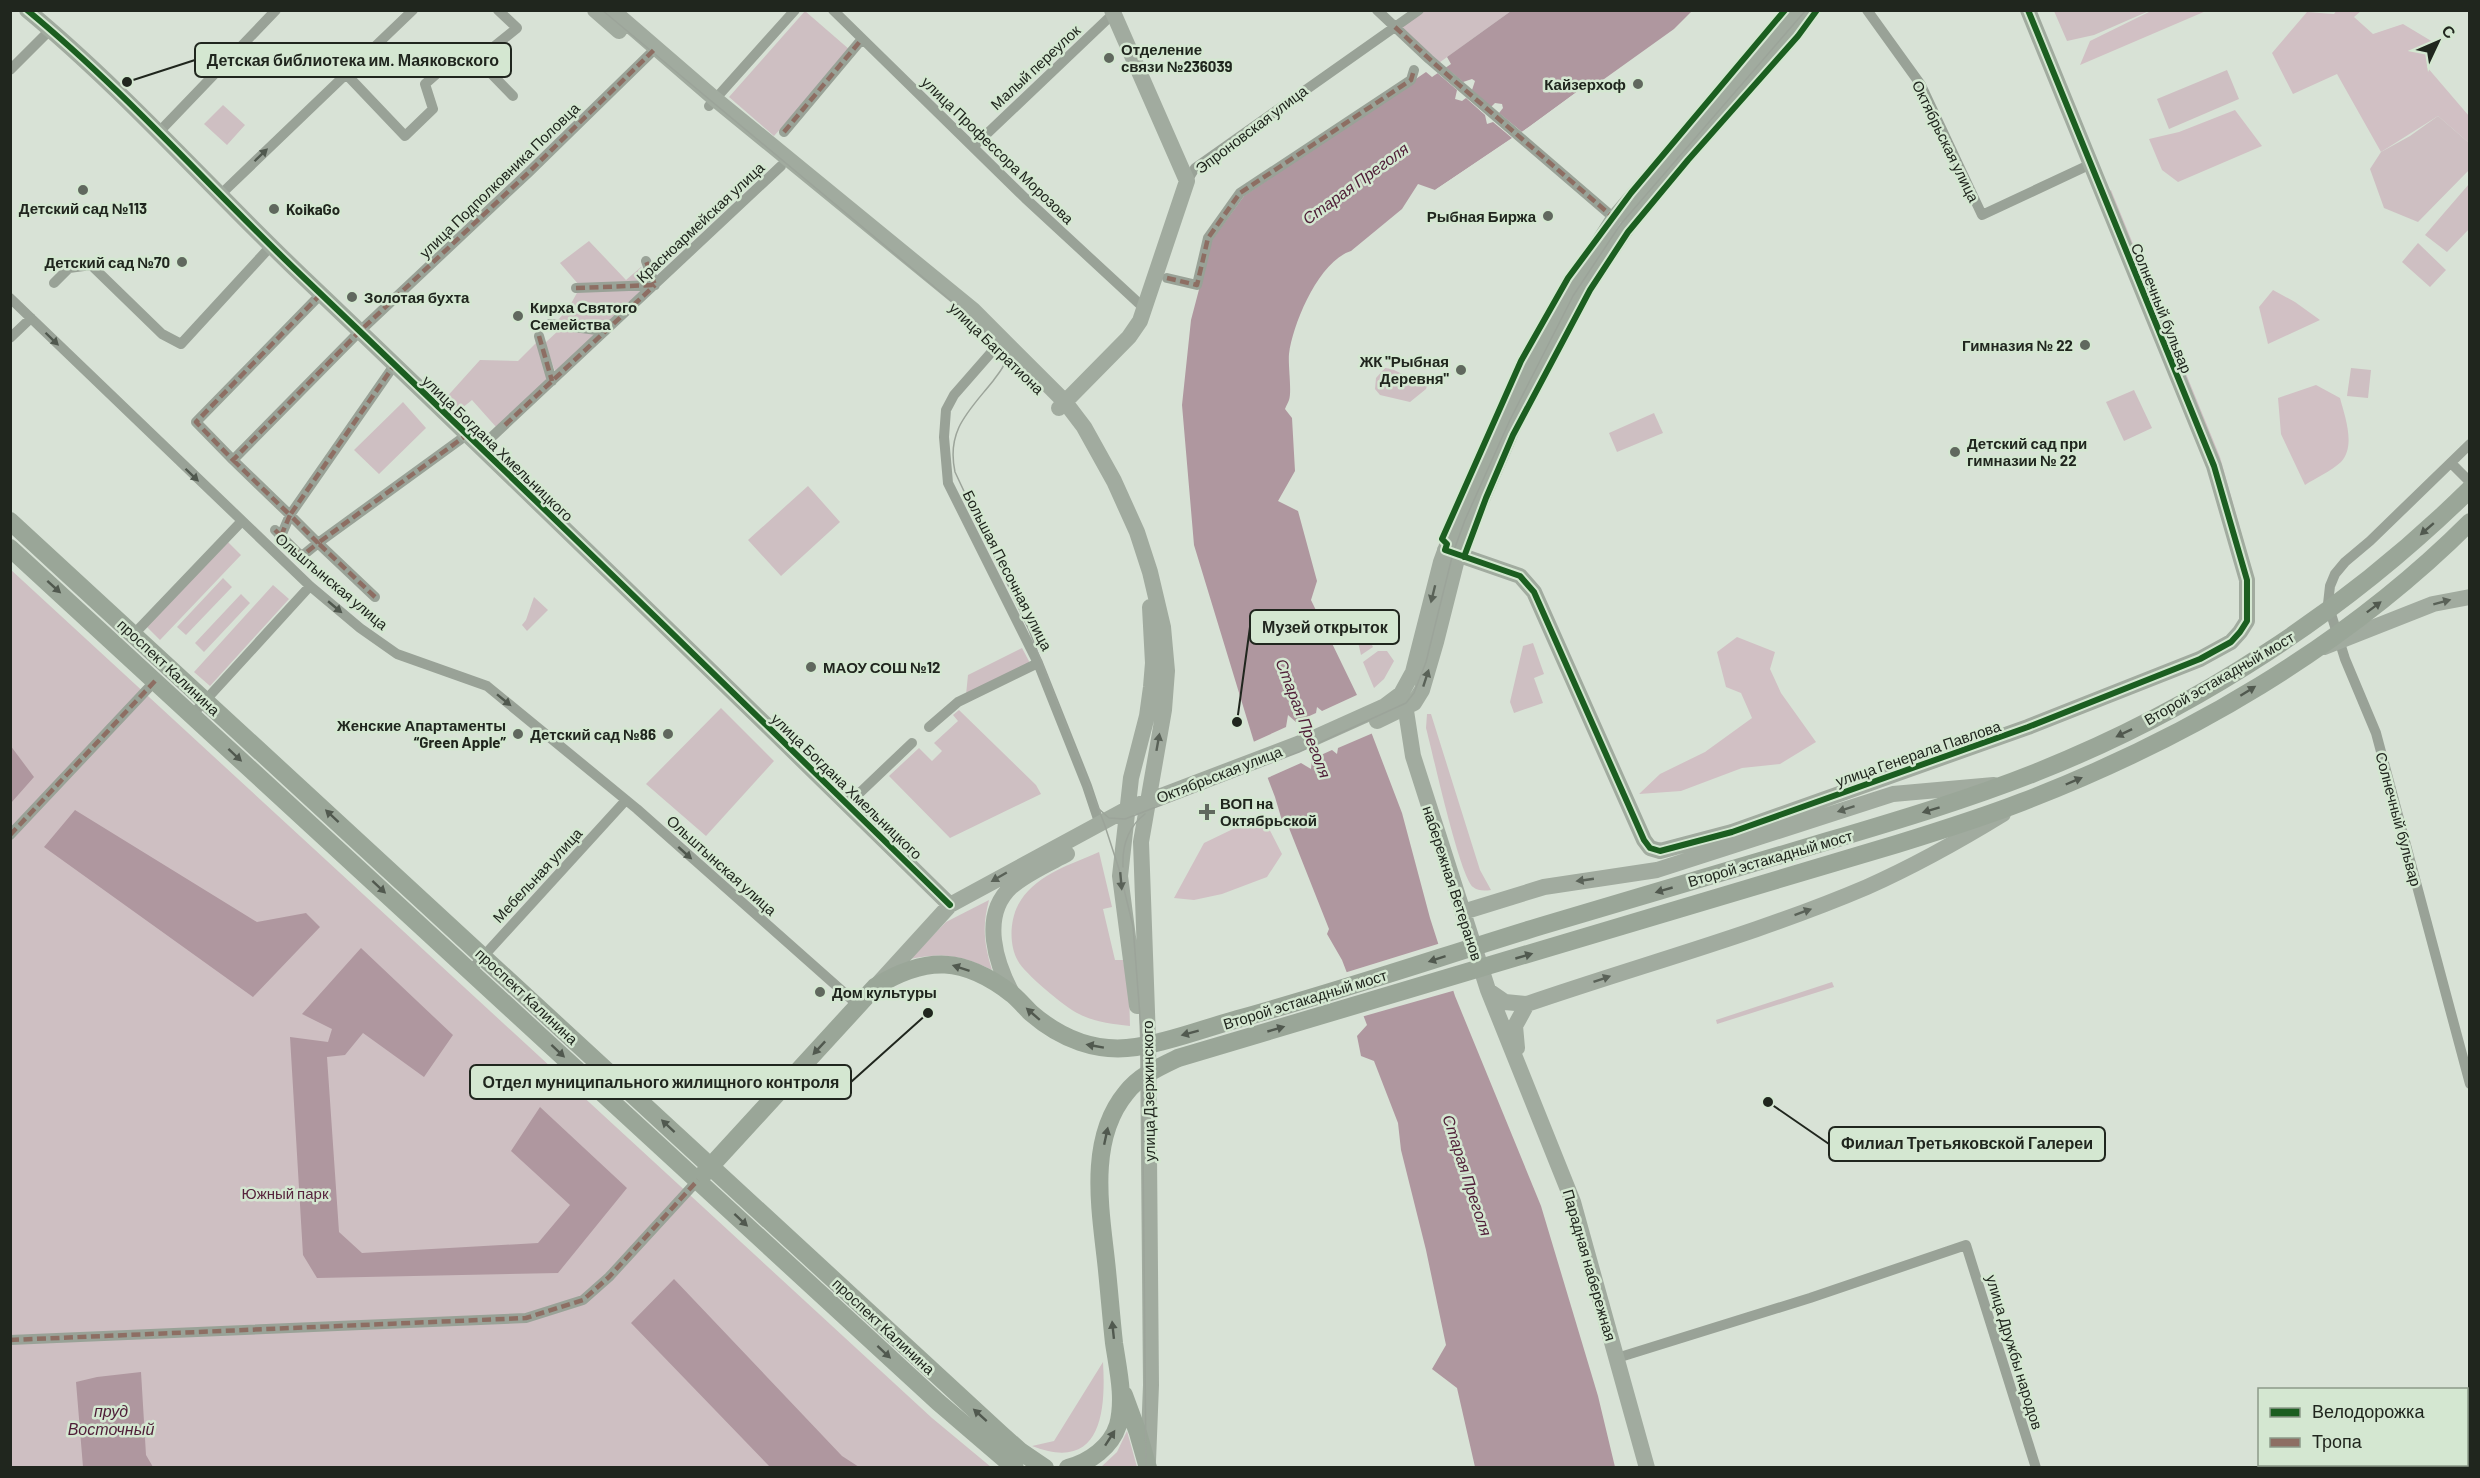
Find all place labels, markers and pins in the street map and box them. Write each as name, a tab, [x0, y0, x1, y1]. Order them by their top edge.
place label: Отделение связи №236039	[1121, 40, 1233, 75]
callout: Детская библиотека им. Маяковского	[195, 43, 511, 77]
marker: Отделение связи №236039	[1102, 51, 1116, 65]
place label: Кайзерхоф	[1544, 75, 1626, 93]
marker: Кайзерхоф	[1631, 77, 1645, 91]
marker: Детский сад №113	[76, 183, 90, 197]
place label: Детский сад №113	[19, 199, 147, 217]
place label: KoikaGo	[286, 200, 340, 218]
marker: KoikaGo	[267, 202, 281, 216]
place label: Рыбная Биржа	[1427, 207, 1537, 225]
marker: Рыбная Биржа	[1541, 209, 1555, 223]
place label: Детский сад №70	[44, 253, 170, 271]
marker: Детский сад №70	[175, 255, 189, 269]
place label: Золотая бухта	[364, 288, 470, 306]
marker: Золотая бухта	[345, 290, 359, 304]
place label: Кирха Святого Семейства	[530, 298, 637, 333]
marker: Кирха Святого Семейства	[511, 309, 525, 323]
place label: Гимназия № 22	[1962, 336, 2073, 354]
marker: Гимназия № 22	[2078, 338, 2092, 352]
place label: ЖК "Рыбная Деревня"	[1359, 352, 1450, 387]
marker: ЖК "Рыбная Деревня"	[1454, 363, 1468, 377]
place label: Детский сад при гимназии № 22	[1967, 434, 2087, 469]
marker: Детский сад при гимназии № 22	[1948, 445, 1962, 459]
callout: Музей открыток	[1250, 610, 1399, 644]
place label: МАОУ СОШ №12	[823, 658, 940, 676]
marker: МАОУ СОШ №12	[804, 660, 818, 674]
place label: Женские Апартаменты “Green Apple”	[336, 716, 507, 751]
place label: Детский сад №86	[530, 725, 656, 743]
marker: Женские Апартаменты “Green Apple”	[511, 727, 525, 741]
marker: Детский сад №86	[661, 727, 675, 741]
place label: ВОП на Октябрьской	[1220, 794, 1317, 829]
marker: ВОП на Октябрьской	[1198, 803, 1216, 821]
place label: Дом культуры	[832, 983, 937, 1001]
marker: Дом культуры	[813, 985, 827, 999]
callout: Отдел муниципального жилищного контроля	[470, 1065, 851, 1099]
callout: Филиал Третьяковской Галереи	[1829, 1127, 2105, 1161]

